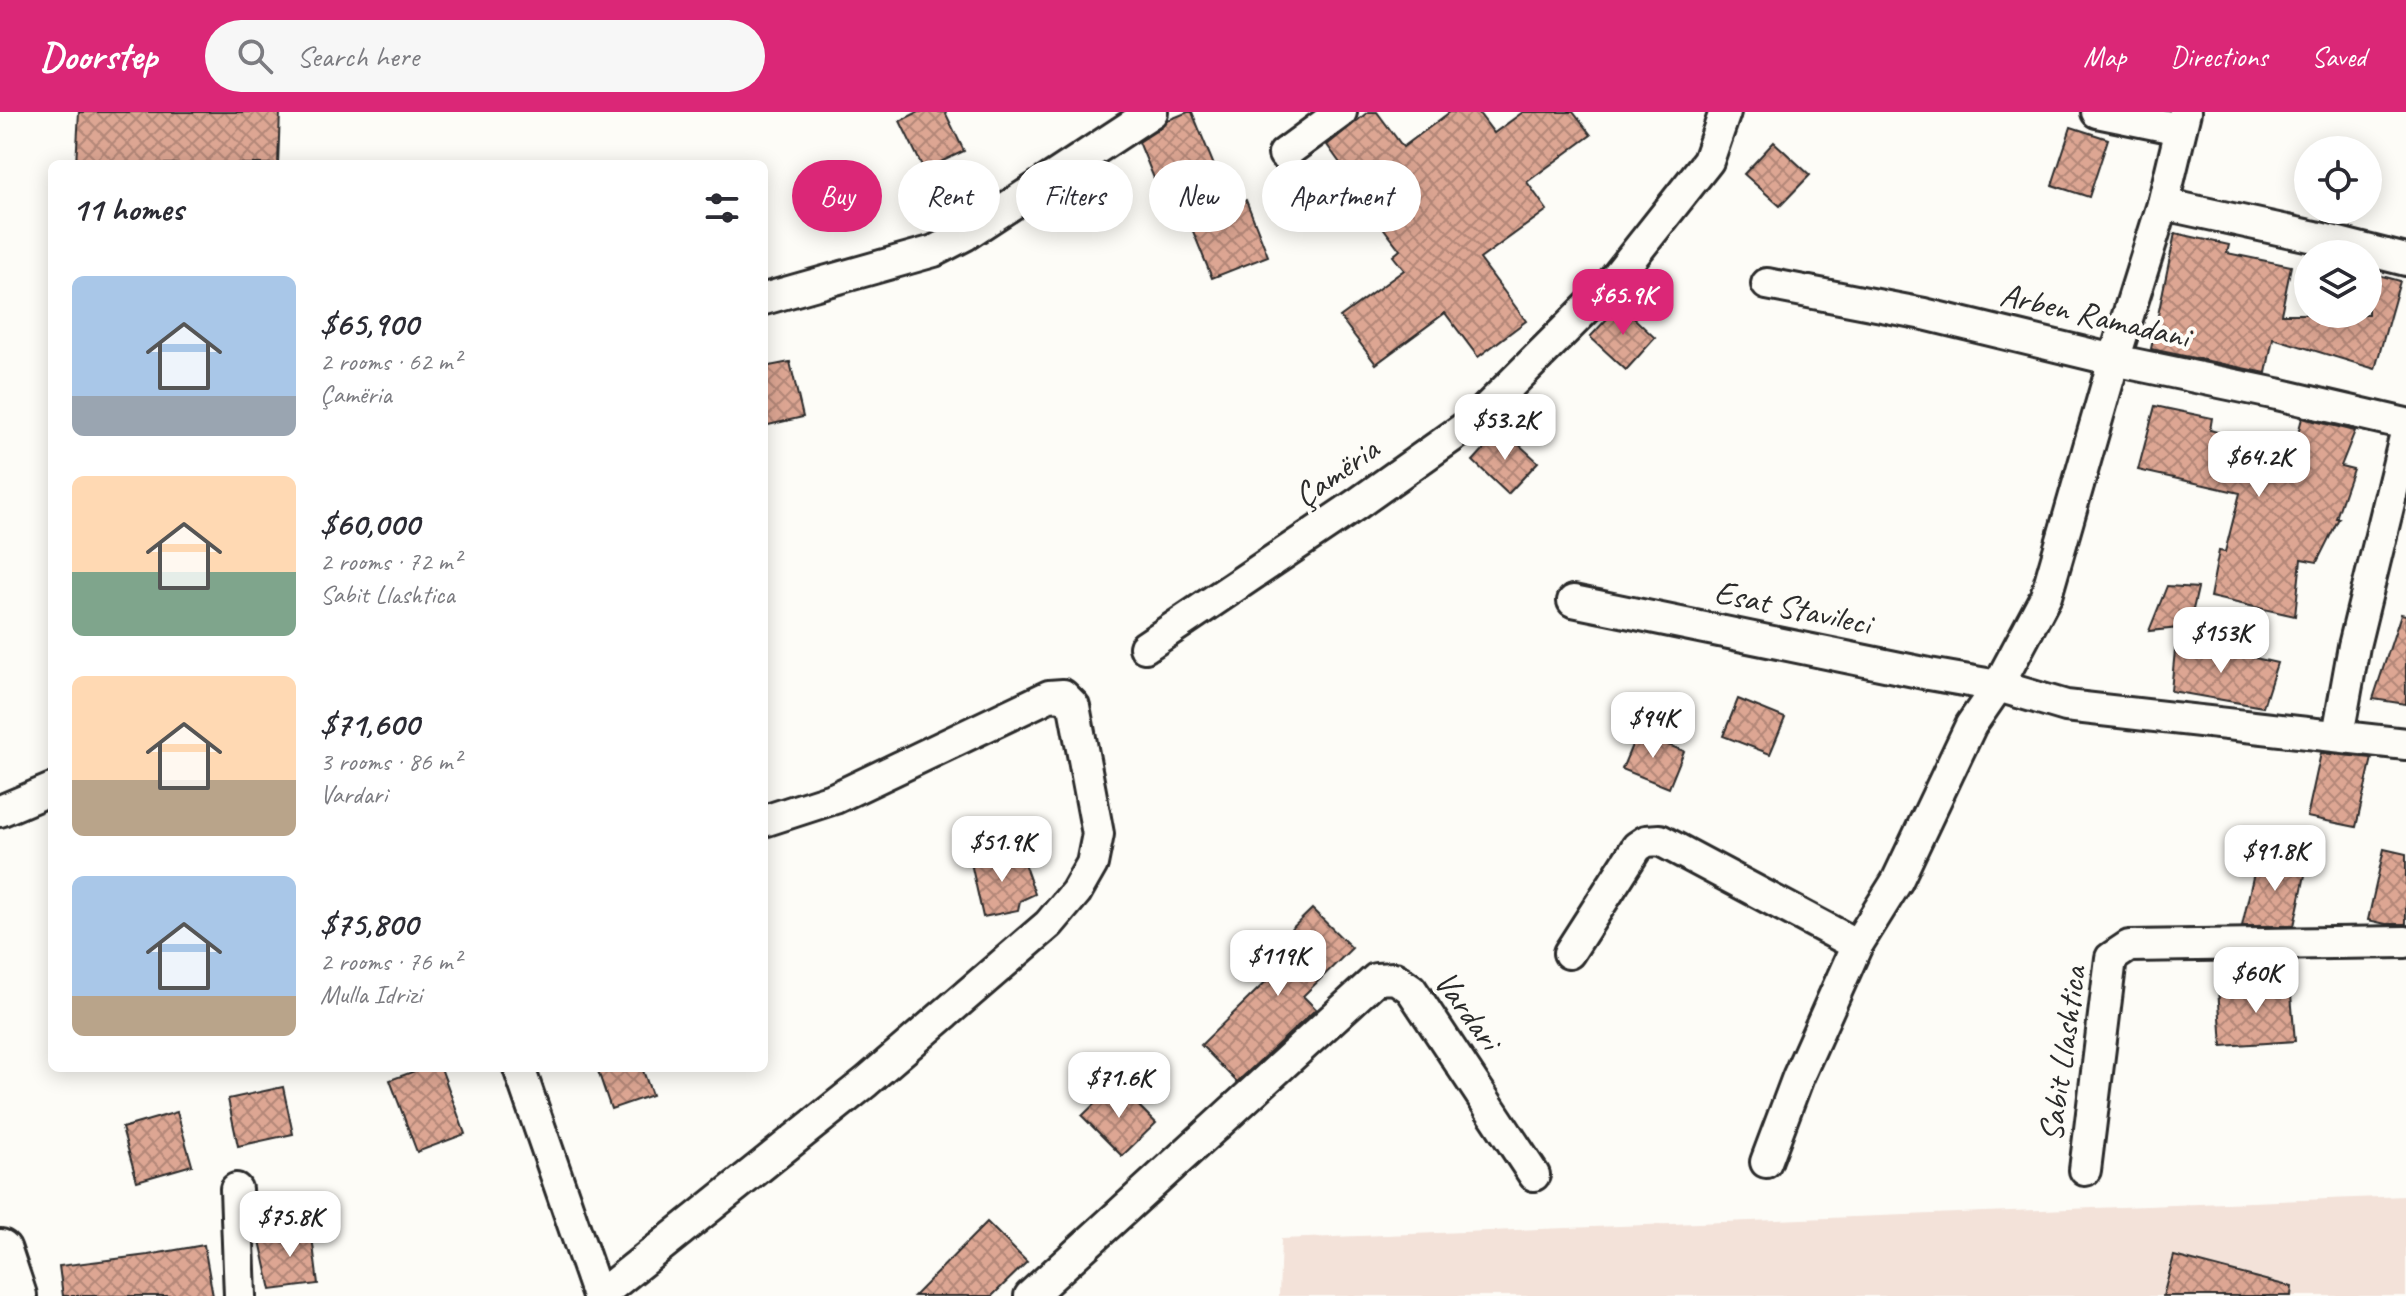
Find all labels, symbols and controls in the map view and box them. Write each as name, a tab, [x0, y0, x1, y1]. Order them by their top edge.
search box	[205, 20, 765, 92]
text: Doorstep	[40, 33, 157, 80]
icon: search	[233, 34, 277, 78]
text: Search here	[297, 37, 419, 75]
text: Map	[2083, 39, 2126, 74]
text: Directions	[2170, 39, 2268, 74]
text: Saved	[2312, 39, 2366, 74]
map controls	[2294, 136, 2382, 328]
button: locate	[2294, 136, 2382, 224]
chip: Buy	[792, 160, 882, 232]
chip: Rent	[898, 160, 1000, 232]
chip: Filters	[1016, 160, 1133, 232]
chip: New	[1149, 160, 1246, 232]
chip: Apartment	[1262, 160, 1421, 232]
icon: filters	[700, 186, 744, 230]
text: 11 homes	[72, 187, 183, 230]
button: layers	[2294, 240, 2382, 328]
pin: $65.9K	[1558, 269, 1688, 337]
street label: Arben Ramadani	[1996, 272, 2197, 358]
text: $65.9K	[1591, 278, 1655, 311]
text: $65,900	[320, 302, 418, 345]
icon: home	[136, 308, 232, 404]
text: 2 rooms · 62 m²	[320, 345, 461, 378]
text: Çamëria	[320, 378, 392, 411]
pin: $53.2K	[1440, 394, 1570, 462]
text: $53.2K	[1473, 403, 1537, 436]
street label: Çamëria	[1285, 426, 1389, 516]
pin: $64.2K	[2194, 431, 2324, 499]
text: $64.2K	[2226, 440, 2292, 473]
text: $60,000	[320, 502, 419, 545]
icon: home	[136, 508, 232, 604]
text: 2 rooms · 72 m²	[320, 545, 461, 578]
street label: Esat Stavileci	[1711, 569, 1879, 645]
text: Sabit Llashtica	[320, 578, 455, 611]
pin: $153K	[2165, 607, 2277, 675]
text: $153K	[2191, 616, 2251, 649]
pin: $94K	[1606, 692, 1700, 760]
text: $94K	[1629, 701, 1677, 734]
text: $71,600	[320, 702, 419, 745]
icon: home	[136, 708, 232, 804]
text: 3 rooms · 86 m²	[320, 745, 461, 778]
text: Vardari	[320, 778, 387, 811]
pin: $51.9K	[937, 816, 1067, 884]
text: $51.9K	[970, 825, 1034, 858]
pin: $91.8K	[2210, 825, 2340, 893]
text: $91.8K	[2243, 834, 2307, 867]
text: $75,800	[320, 902, 418, 945]
icon: home	[136, 908, 232, 1004]
pin: $119K	[1222, 930, 1334, 998]
text: $119K	[1248, 939, 1308, 972]
text: 2 rooms · 76 m²	[320, 945, 461, 978]
pin: $60K	[2209, 947, 2303, 1015]
text: $60K	[2232, 956, 2280, 989]
street label: Sabit Llashtica	[2028, 961, 2096, 1144]
street label: Vardari	[1425, 962, 1514, 1062]
text: Mulla Idrizi	[320, 978, 422, 1011]
pin: $71.6K	[1054, 1052, 1184, 1120]
text: $71.6K	[1086, 1061, 1152, 1094]
pin: $75.8K	[225, 1191, 355, 1259]
text: $75.8K	[258, 1200, 322, 1233]

